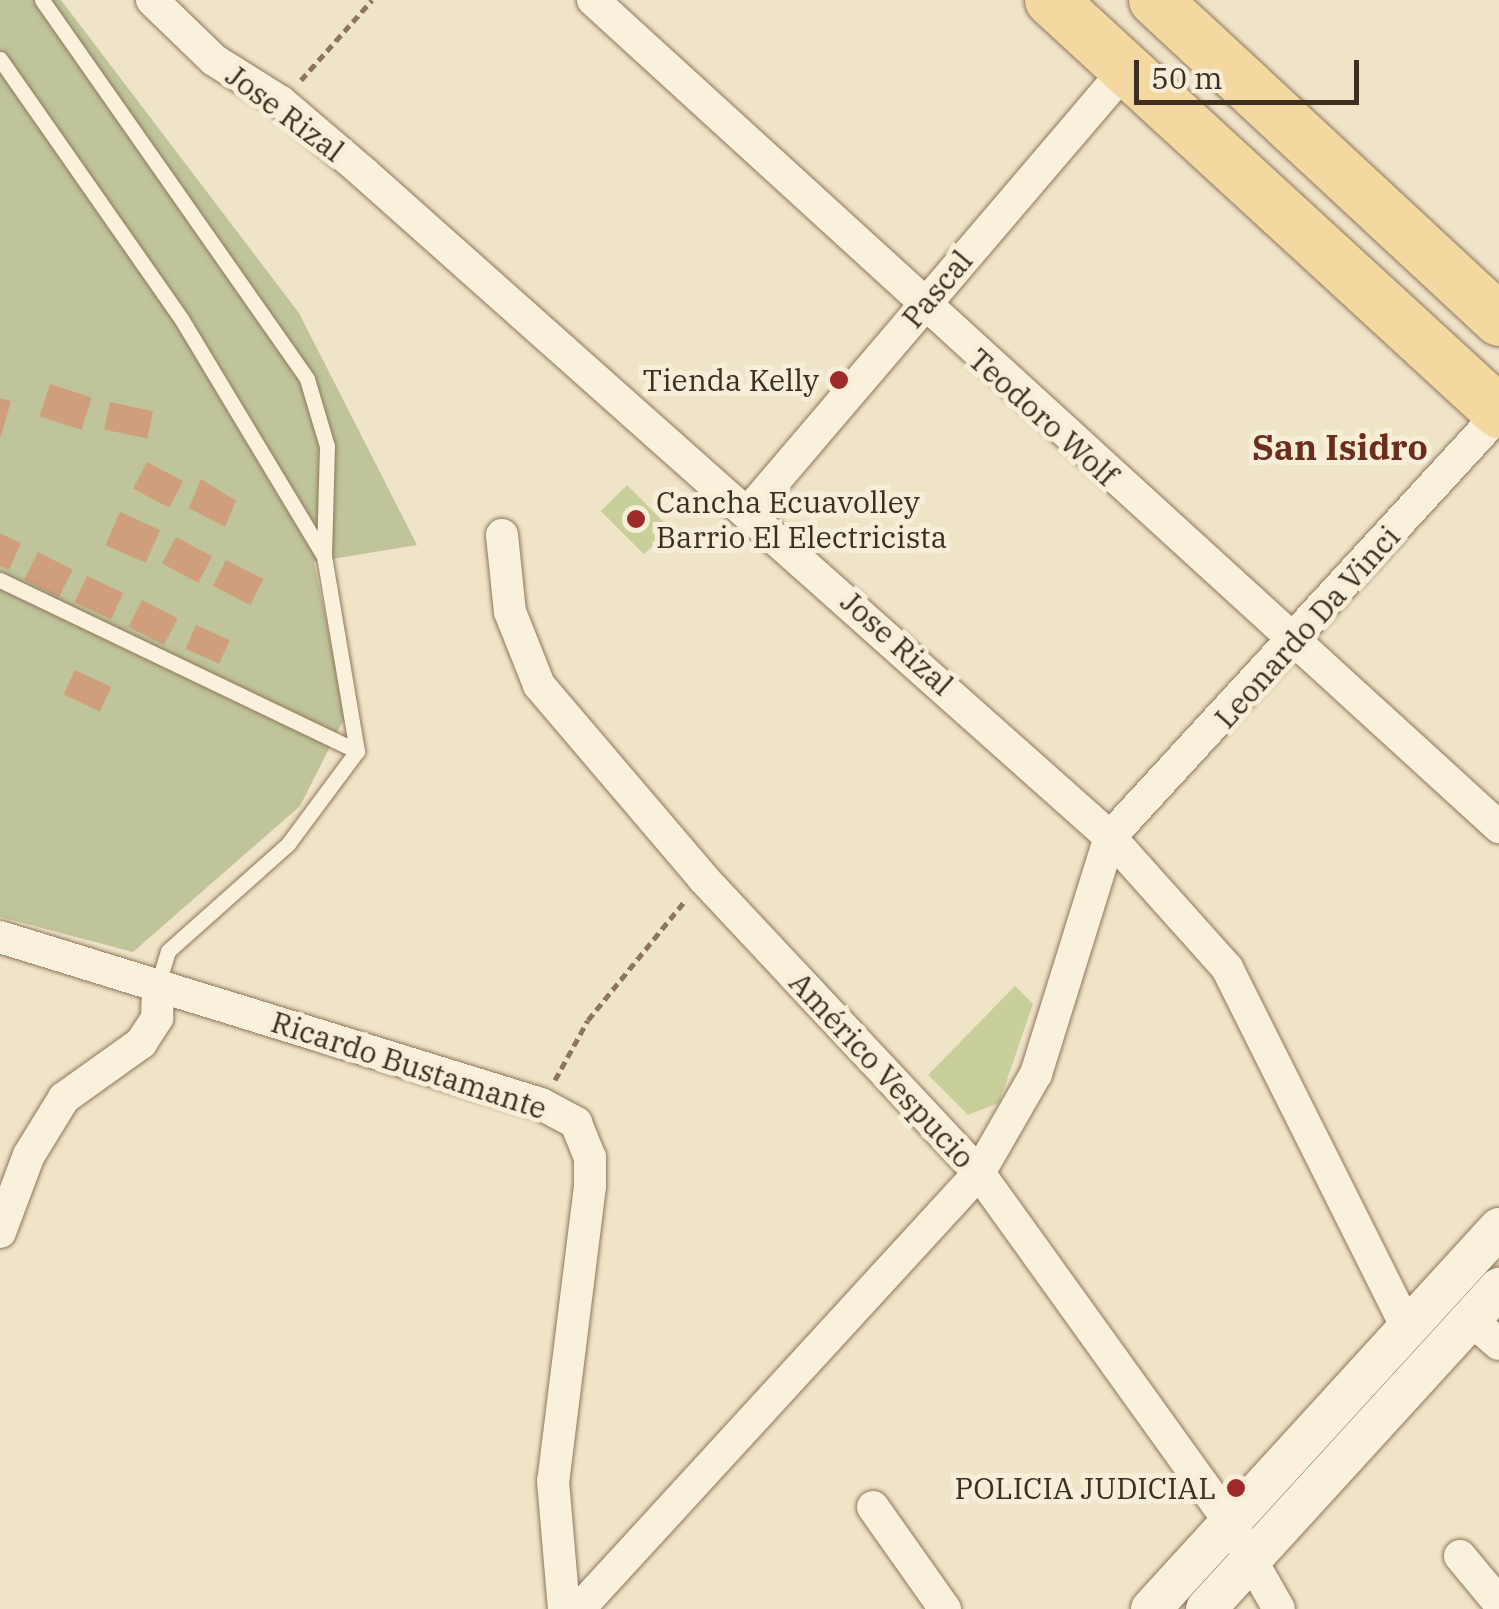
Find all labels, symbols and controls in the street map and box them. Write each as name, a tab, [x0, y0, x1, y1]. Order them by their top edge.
scale bar	[1139, 40, 1364, 102]
street label: Jose Rizal	[219, 57, 351, 169]
text: 50 m	[1151, 58, 1223, 97]
street label: Pascal	[894, 243, 980, 335]
street label: Teodoro Wolf	[961, 341, 1125, 493]
place label: Tienda Kelly	[643, 362, 819, 398]
marker: Tienda Kelly	[828, 369, 850, 391]
district label: San Isidro	[1252, 426, 1428, 468]
place label: Cancha Ecuavolley Barrio El Electricista	[656, 484, 947, 554]
marker: Cancha Ecuavolley Barrio El Electricista	[625, 508, 647, 530]
street label: Leonardo Da Vinci	[1207, 519, 1407, 735]
street label: Jose Rizal	[834, 583, 960, 703]
street label: Américo Vespucio	[782, 965, 982, 1175]
street label: Ricardo Bustamante	[267, 1003, 551, 1127]
place label: POLICIA JUDICIAL	[955, 1470, 1216, 1506]
marker: POLICIA JUDICIAL	[1225, 1477, 1247, 1499]

